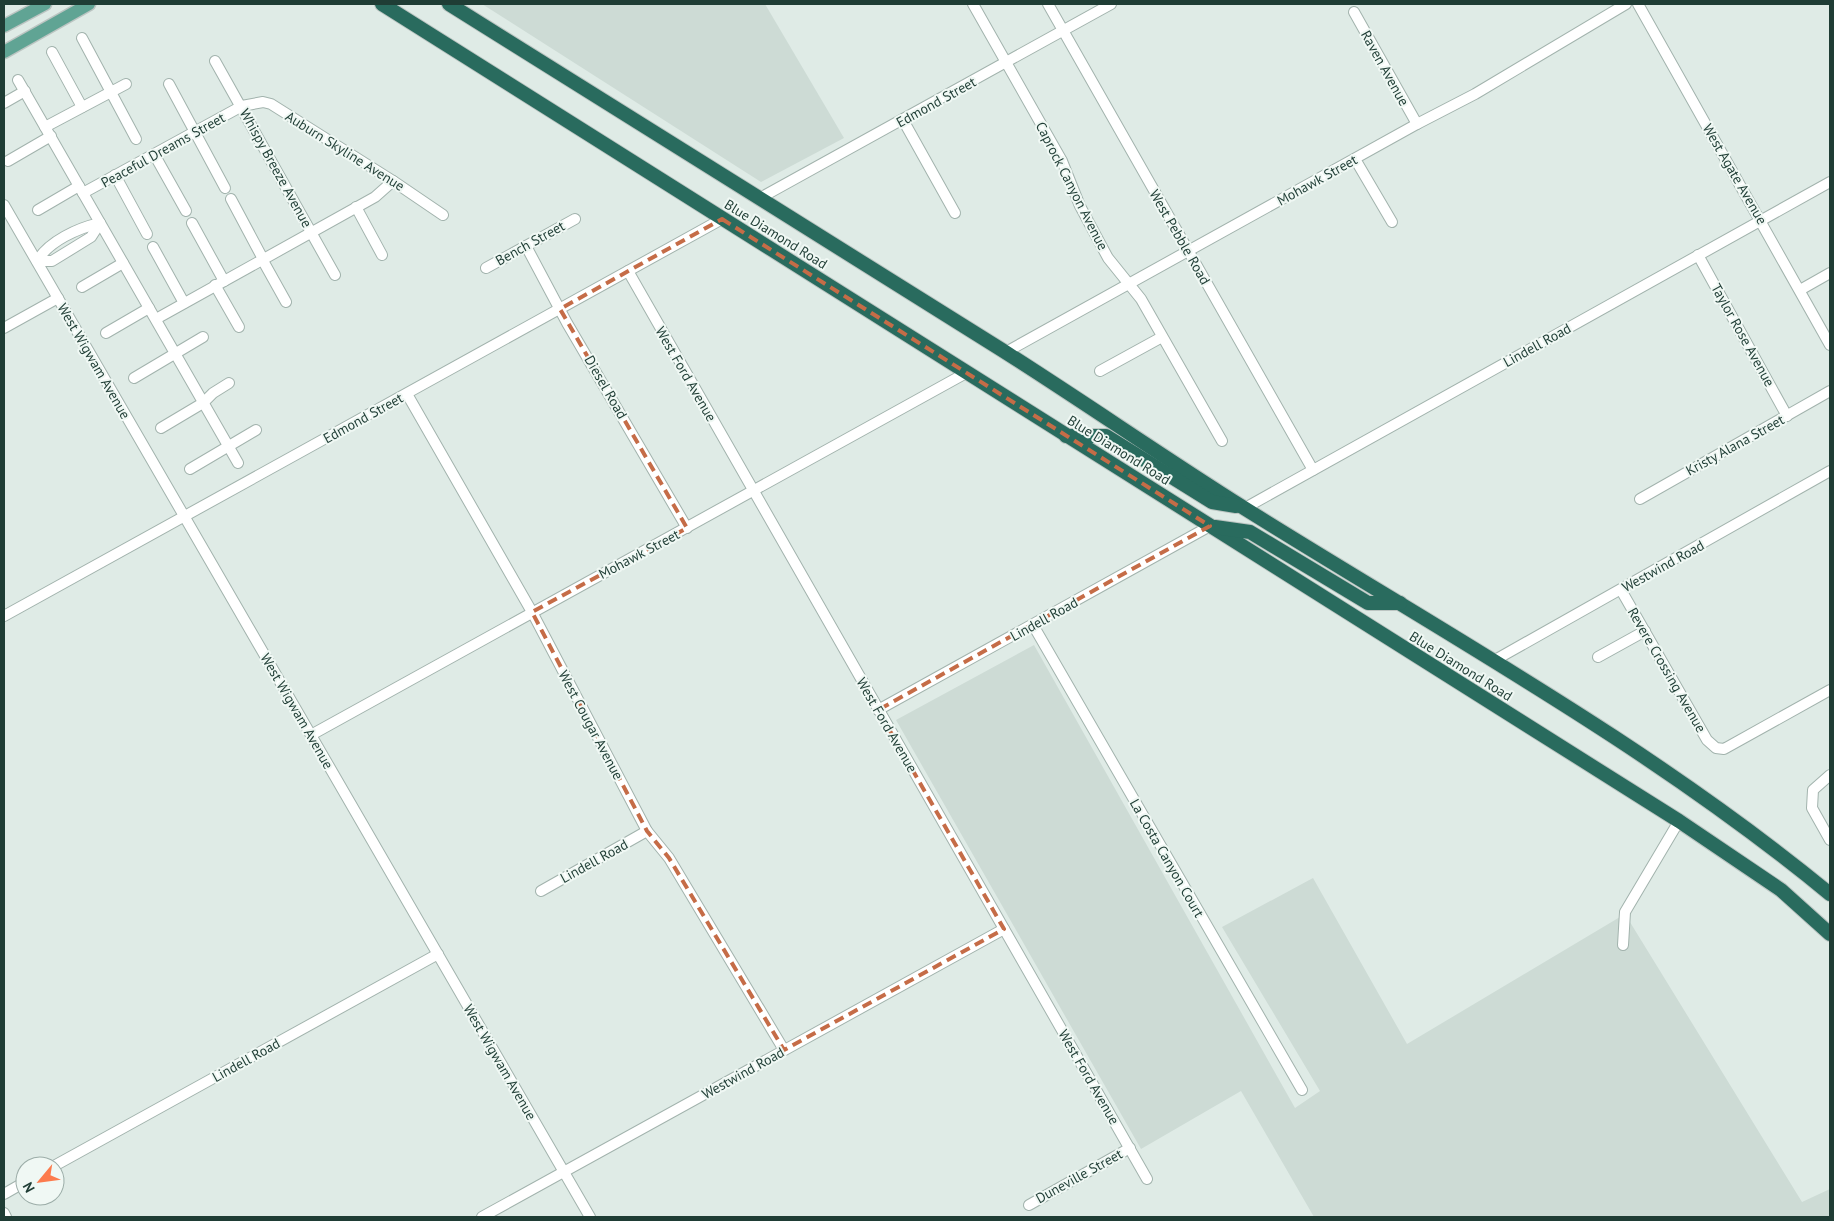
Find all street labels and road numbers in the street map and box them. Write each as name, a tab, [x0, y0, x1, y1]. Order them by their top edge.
street label: Raven Avenue	[1357, 27, 1413, 109]
street label: Edmond Street	[893, 73, 979, 131]
street label: Whispy Breeze Avenue	[236, 105, 316, 231]
street label: Auburn Skyline Avenue	[282, 107, 408, 195]
street label: Peaceful Dreams Street	[98, 108, 228, 192]
street label: Caprock Canyon Avenue	[1032, 119, 1112, 253]
street label: West Agate Avenue	[1699, 120, 1771, 228]
street label: Mohawk Street	[1274, 150, 1361, 210]
street label: West Pebble Road	[1146, 186, 1214, 288]
street label: Blue Diamond Road	[721, 195, 831, 273]
street label: Bench Street	[492, 216, 568, 269]
street label: Taylor Rose Avenue	[1707, 280, 1779, 390]
street label: West Wigwam Avenue	[54, 300, 134, 422]
street label: Lindell Road	[1500, 319, 1574, 371]
street label: West Ford Avenue	[652, 323, 720, 425]
street label: Diesel Road	[581, 352, 631, 422]
street label: Edmond Street	[320, 389, 406, 447]
street label: Kristy Alana Street	[1683, 410, 1788, 480]
street label: Blue Diamond Road	[1064, 411, 1174, 489]
street label: Mohawk Street	[595, 525, 683, 583]
street label: Westwind Road	[1619, 536, 1707, 596]
street label: Lindell Road	[1007, 593, 1081, 645]
street label: Revere Crossing Avenue	[1624, 604, 1710, 736]
street label: Blue Diamond Road	[1406, 627, 1516, 705]
street label: West Wigwam Avenue	[257, 650, 337, 772]
street label: West Cougar Avenue	[555, 667, 627, 783]
street label: West Ford Avenue	[853, 674, 921, 776]
street label: La Costa Canyon Court	[1126, 795, 1208, 921]
street label: Lindell Road	[557, 835, 631, 887]
street label: West Wigwam Avenue	[460, 1001, 540, 1123]
street label: West Ford Avenue	[1055, 1026, 1123, 1128]
street label: Lindell Road	[209, 1034, 283, 1086]
street label: Westwind Road	[699, 1043, 787, 1103]
street label: Duneville Street	[1032, 1145, 1126, 1207]

